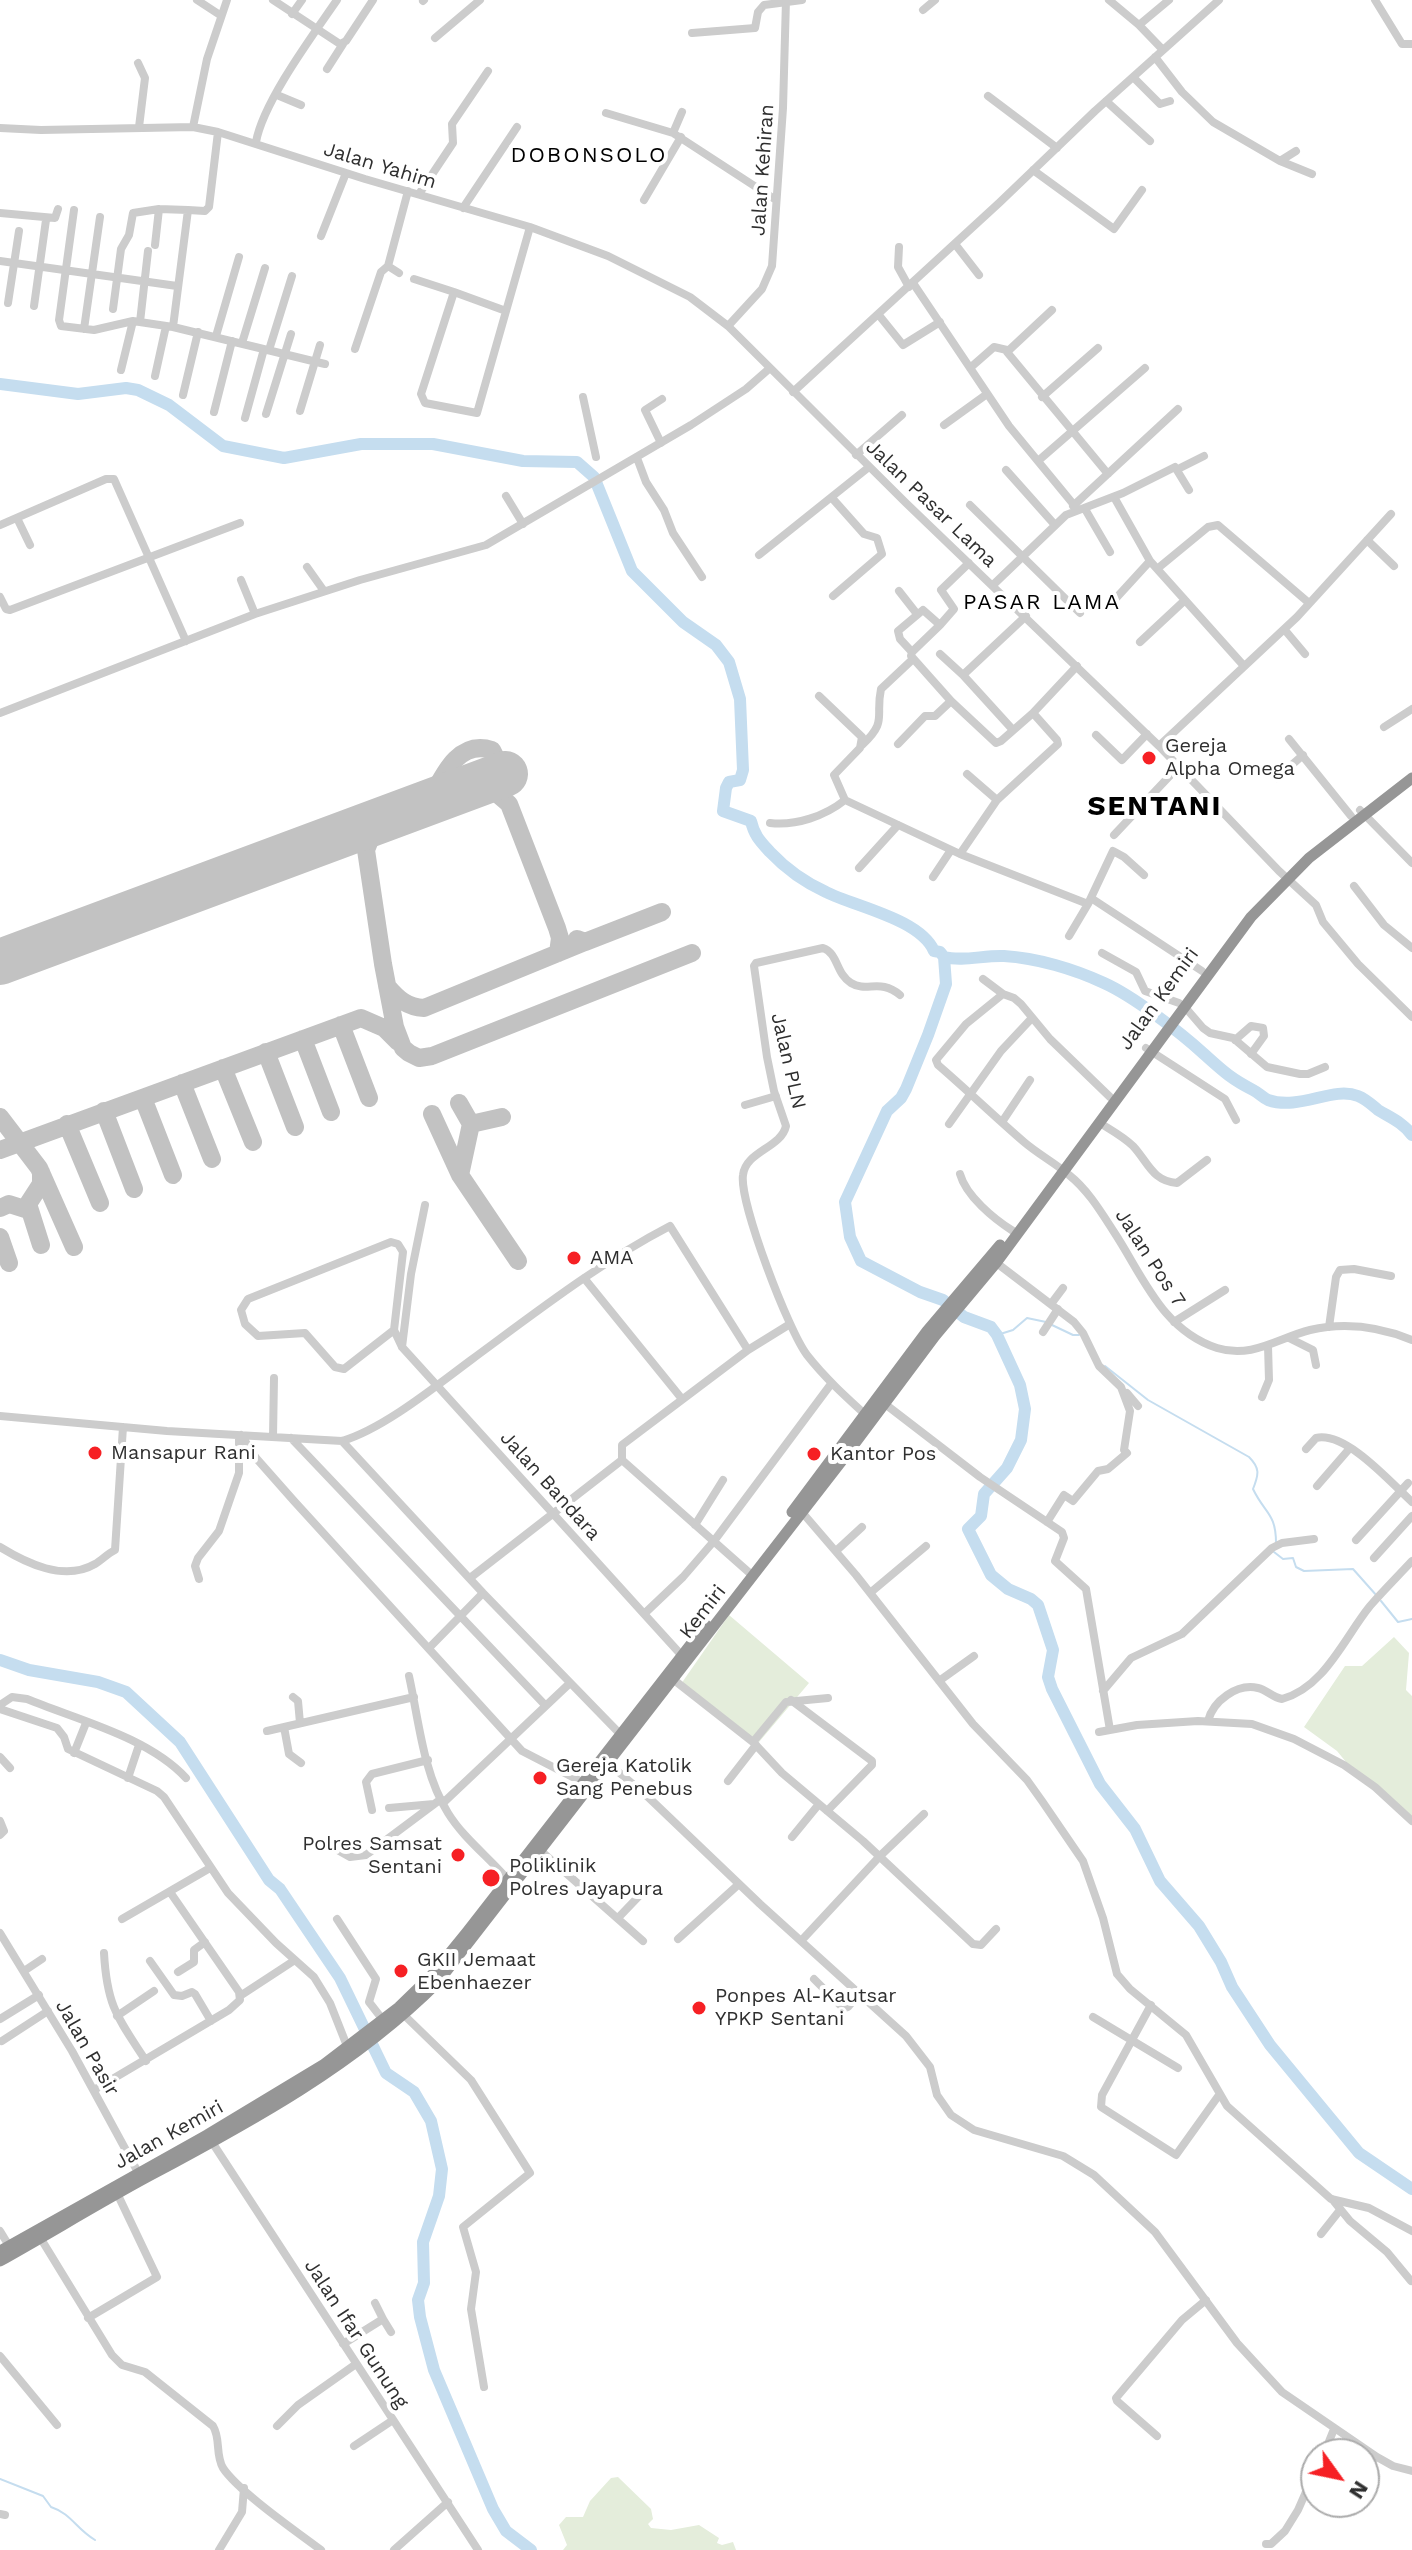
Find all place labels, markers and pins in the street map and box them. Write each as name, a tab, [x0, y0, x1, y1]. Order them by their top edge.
place label: Gereja Alpha Omega	[1165, 734, 1295, 781]
marker: Gereja Alpha Omega	[1140, 749, 1158, 767]
place label: AMA	[590, 1246, 633, 1270]
marker: AMA	[565, 1249, 583, 1267]
place label: Mansapur Rani	[111, 1441, 256, 1465]
place label: Kantor Pos	[830, 1442, 936, 1466]
marker: Mansapur Rani	[86, 1444, 104, 1462]
marker: Kantor Pos	[805, 1445, 823, 1463]
place label: Gereja Katolik Sang Penebus	[556, 1754, 693, 1801]
marker: Gereja Katolik Sang Penebus	[531, 1769, 549, 1787]
place label: Polres Samsat Sentani	[302, 1832, 442, 1879]
marker: Polres Samsat Sentani	[449, 1846, 467, 1864]
place label: Poliklinik Polres Jayapura	[509, 1854, 663, 1901]
marker: Poliklinik Polres Jayapura	[480, 1867, 502, 1889]
place label: GKII Jemaat Ebenhaezer	[417, 1948, 536, 1995]
marker: GKII Jemaat Ebenhaezer	[392, 1962, 410, 1980]
place label: Ponpes Al-Kautsar YPKP Sentani	[715, 1984, 896, 2031]
marker: Ponpes Al-Kautsar YPKP Sentani	[690, 1999, 708, 2017]

